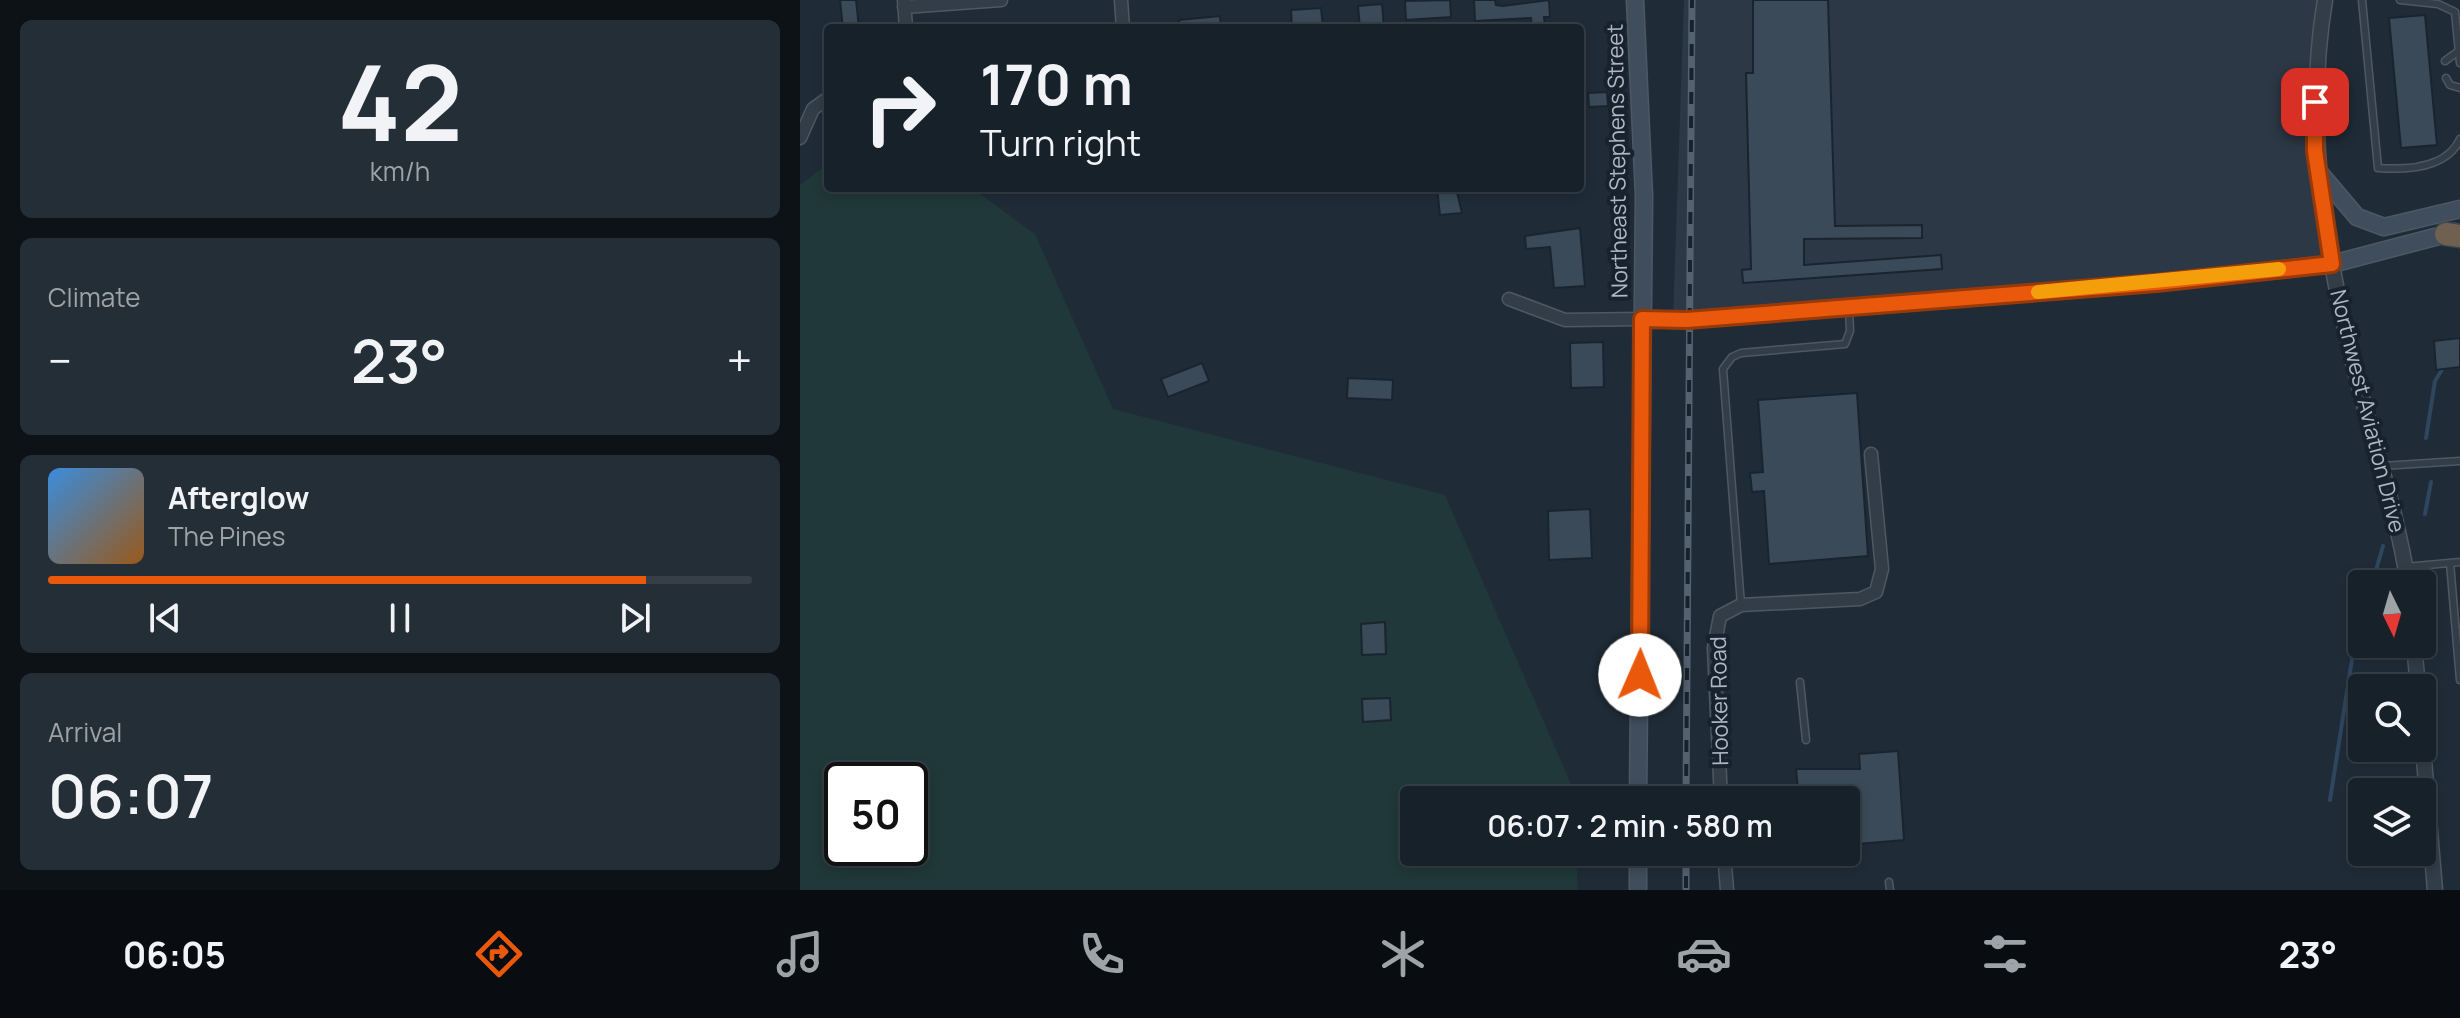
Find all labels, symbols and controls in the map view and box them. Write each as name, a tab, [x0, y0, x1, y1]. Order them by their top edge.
street label: Northeast Stephens Street	[1600, 23, 1634, 298]
text: 42	[337, 30, 463, 172]
text: 170 m	[980, 45, 1133, 122]
icon: right	[848, 56, 952, 160]
pin	[2281, 68, 2349, 136]
icon: arrive	[2293, 80, 2337, 124]
text: Turn right	[980, 118, 1141, 167]
text: km/h	[370, 153, 430, 189]
text: Climate	[48, 279, 140, 315]
street label: Northwest Aviation Drive	[2323, 286, 2413, 536]
text: 23°	[351, 319, 447, 401]
text: −	[48, 330, 72, 390]
text: +	[727, 330, 752, 390]
text: Afterglow	[168, 477, 309, 518]
text: The Pines	[168, 518, 285, 554]
north arrow	[2348, 570, 2436, 658]
map controls	[2348, 570, 2436, 866]
icon: previous	[143, 596, 187, 640]
icon: pause	[378, 596, 422, 640]
icon: next	[613, 596, 657, 640]
position arrow	[1598, 633, 1682, 717]
street label: Hooker Road	[1703, 636, 1735, 766]
button: search	[2348, 674, 2436, 762]
text: Arrival	[48, 714, 122, 750]
text: 06:07	[48, 754, 213, 836]
speed limit sign: 50	[824, 762, 928, 866]
button: layers	[2348, 778, 2436, 866]
text: 06:07 · 2 min · 580 m	[1487, 805, 1773, 846]
icon: directions	[471, 926, 527, 982]
icon: music	[772, 926, 828, 982]
icon: phone	[1074, 926, 1130, 982]
icon: climate	[1375, 926, 1431, 982]
icon: car	[1676, 926, 1732, 982]
icon: filters	[1977, 926, 2033, 982]
text: 06:05	[123, 930, 226, 979]
text: 23°	[2279, 930, 2337, 979]

